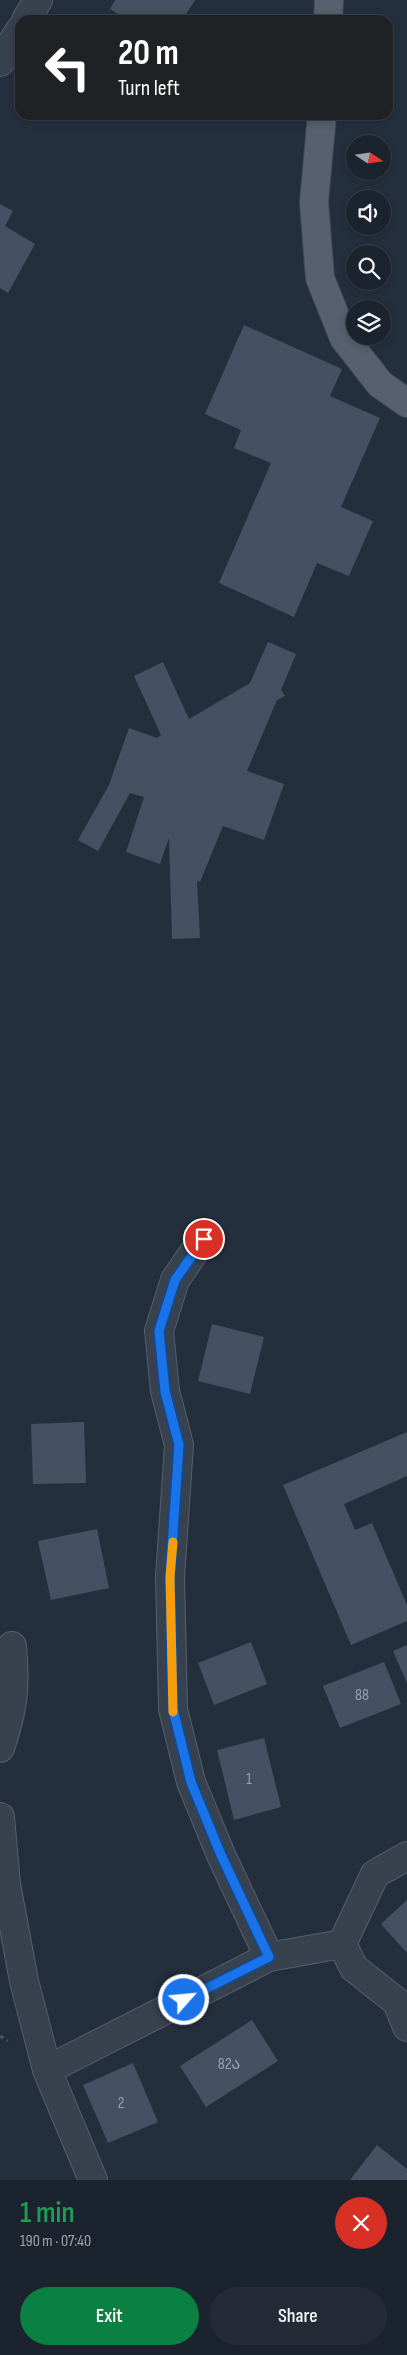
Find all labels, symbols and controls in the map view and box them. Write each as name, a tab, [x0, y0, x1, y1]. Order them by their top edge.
text: 20 m	[118, 32, 179, 75]
icon: left	[35, 35, 100, 100]
text: Turn left	[118, 75, 180, 102]
north arrow	[346, 135, 391, 180]
map controls	[346, 135, 391, 345]
button: sound	[346, 190, 391, 235]
button: search	[346, 245, 391, 290]
button: layers	[346, 300, 391, 345]
pin	[183, 1218, 225, 1260]
icon: arrive	[190, 1225, 218, 1253]
house number: 88	[355, 1686, 369, 1705]
house number: 1	[246, 1770, 252, 1789]
position arrow	[157, 1973, 209, 2025]
house number: 82ა	[218, 2055, 240, 2074]
house number: 2	[118, 2094, 124, 2113]
text: 1 min	[20, 2195, 75, 2231]
button: close	[335, 2197, 387, 2249]
text: 190 m · 07:40	[20, 2232, 91, 2251]
button: Exit	[20, 2287, 199, 2345]
button: Share	[209, 2287, 387, 2345]

